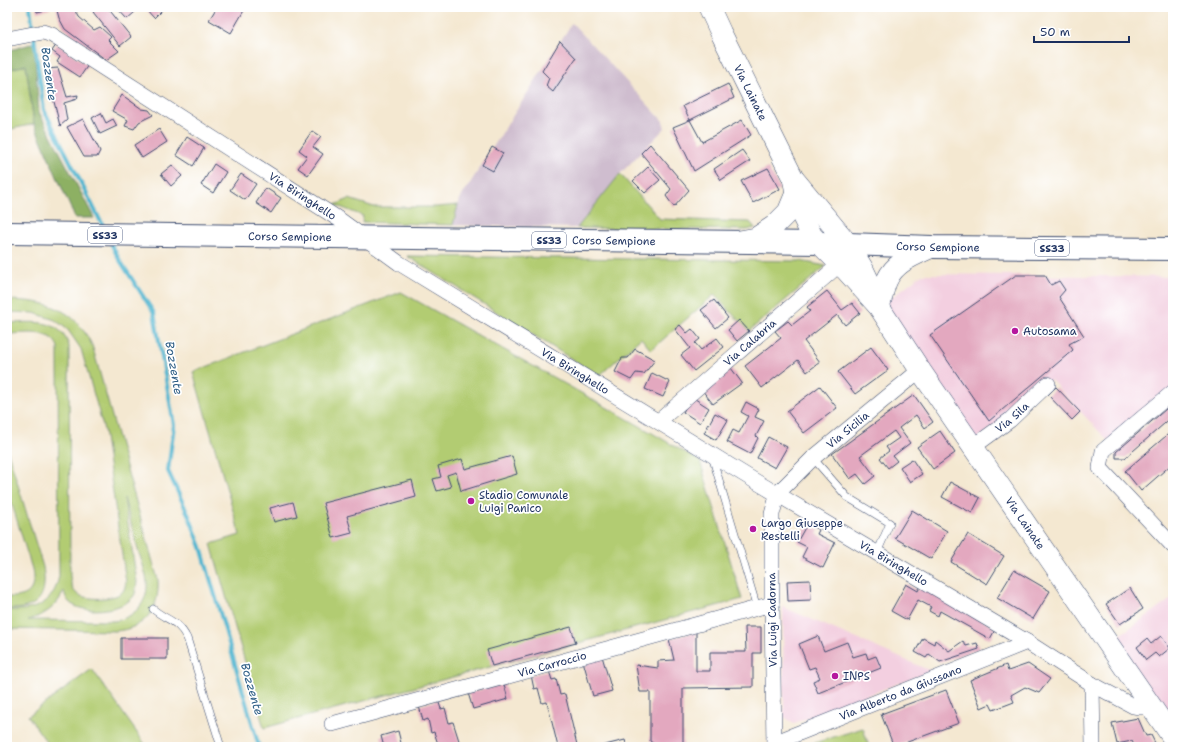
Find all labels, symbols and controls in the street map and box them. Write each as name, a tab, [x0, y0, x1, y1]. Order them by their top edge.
scale bar	[1034, 18, 1129, 44]
text: 50 m	[1040, 24, 1070, 40]
water label: Bozzente	[37, 46, 61, 102]
street label: Via Lainate	[730, 62, 770, 123]
street label: Via Biringhello	[266, 169, 339, 224]
road number: SS33	[88, 227, 122, 243]
street label: Corso Sempione	[248, 229, 332, 245]
road number: SS33	[532, 232, 566, 248]
street label: Corso Sempione	[572, 233, 656, 249]
street label: Corso Sempione	[896, 239, 980, 255]
road number: SS33	[1035, 240, 1069, 256]
street label: Via Calabria	[720, 315, 780, 370]
place label: Autosama	[1023, 324, 1077, 339]
marker: Autosama	[1010, 326, 1020, 336]
water label: Bozzente	[161, 340, 187, 396]
street label: Via Biringhello	[538, 345, 612, 398]
street label: Via Sila	[992, 399, 1033, 436]
street label: Via Sicilia	[823, 408, 873, 452]
place label: Stadio Comunale Luigi Panico	[479, 488, 568, 516]
street label: Via Lainate	[1001, 494, 1048, 553]
marker: Stadio Comunale Luigi Panico	[466, 496, 476, 506]
place label: Largo Giuseppe Restelli	[761, 516, 843, 544]
marker: Largo Giuseppe Restelli	[748, 524, 758, 534]
street label: Via Biringhello	[856, 537, 931, 590]
street label: Via Luigi Cadorna	[764, 573, 781, 667]
street label: Via Carroccio	[516, 648, 588, 681]
water label: Bozzente	[237, 661, 267, 717]
street label: Via Alberto da Giussano	[837, 662, 964, 724]
place label: INPS	[843, 669, 870, 684]
marker: INPS	[830, 671, 840, 681]

